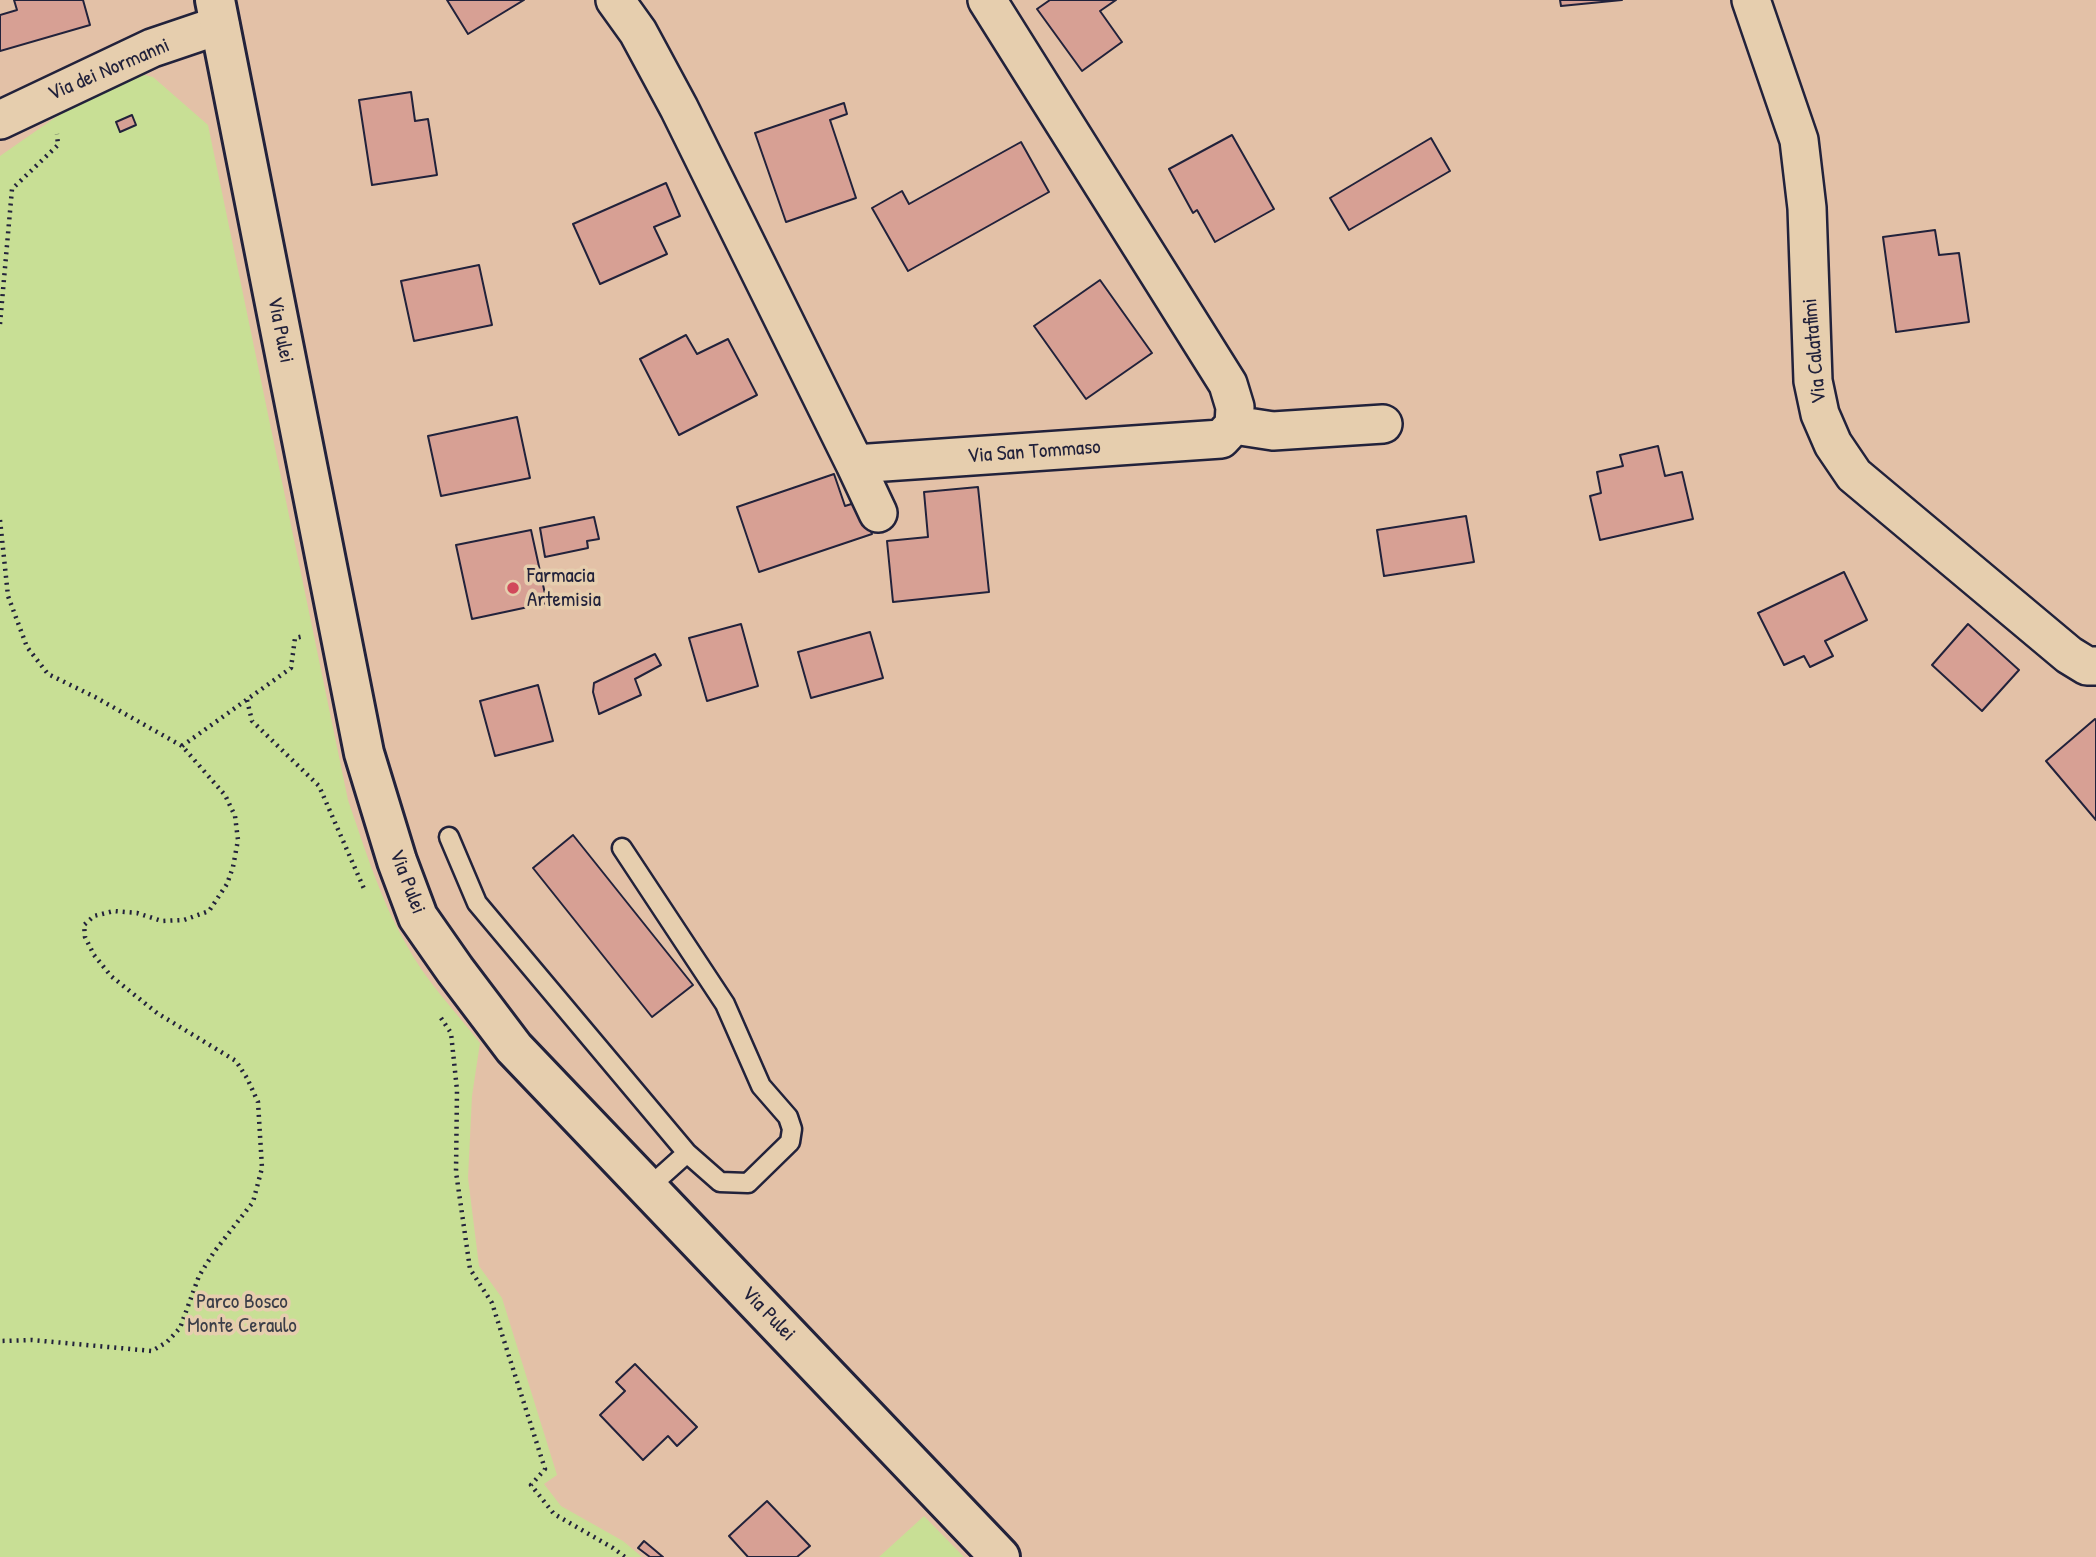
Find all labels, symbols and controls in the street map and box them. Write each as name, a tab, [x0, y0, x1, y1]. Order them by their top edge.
street label: Via dei Normanni	[44, 33, 174, 107]
street label: Via Pulei	[261, 295, 299, 365]
street label: Via Calatafimi	[1798, 297, 1832, 405]
street label: Via San Tommaso	[967, 435, 1101, 469]
place label: Farmacia Artemisia	[527, 563, 601, 613]
marker: Farmacia Artemisia	[505, 580, 521, 596]
street label: Via Pulei	[383, 846, 431, 918]
street label: Via Pulei	[736, 1281, 800, 1347]
park label: Parco Bosco Monte Ceraulo	[187, 1289, 297, 1339]

